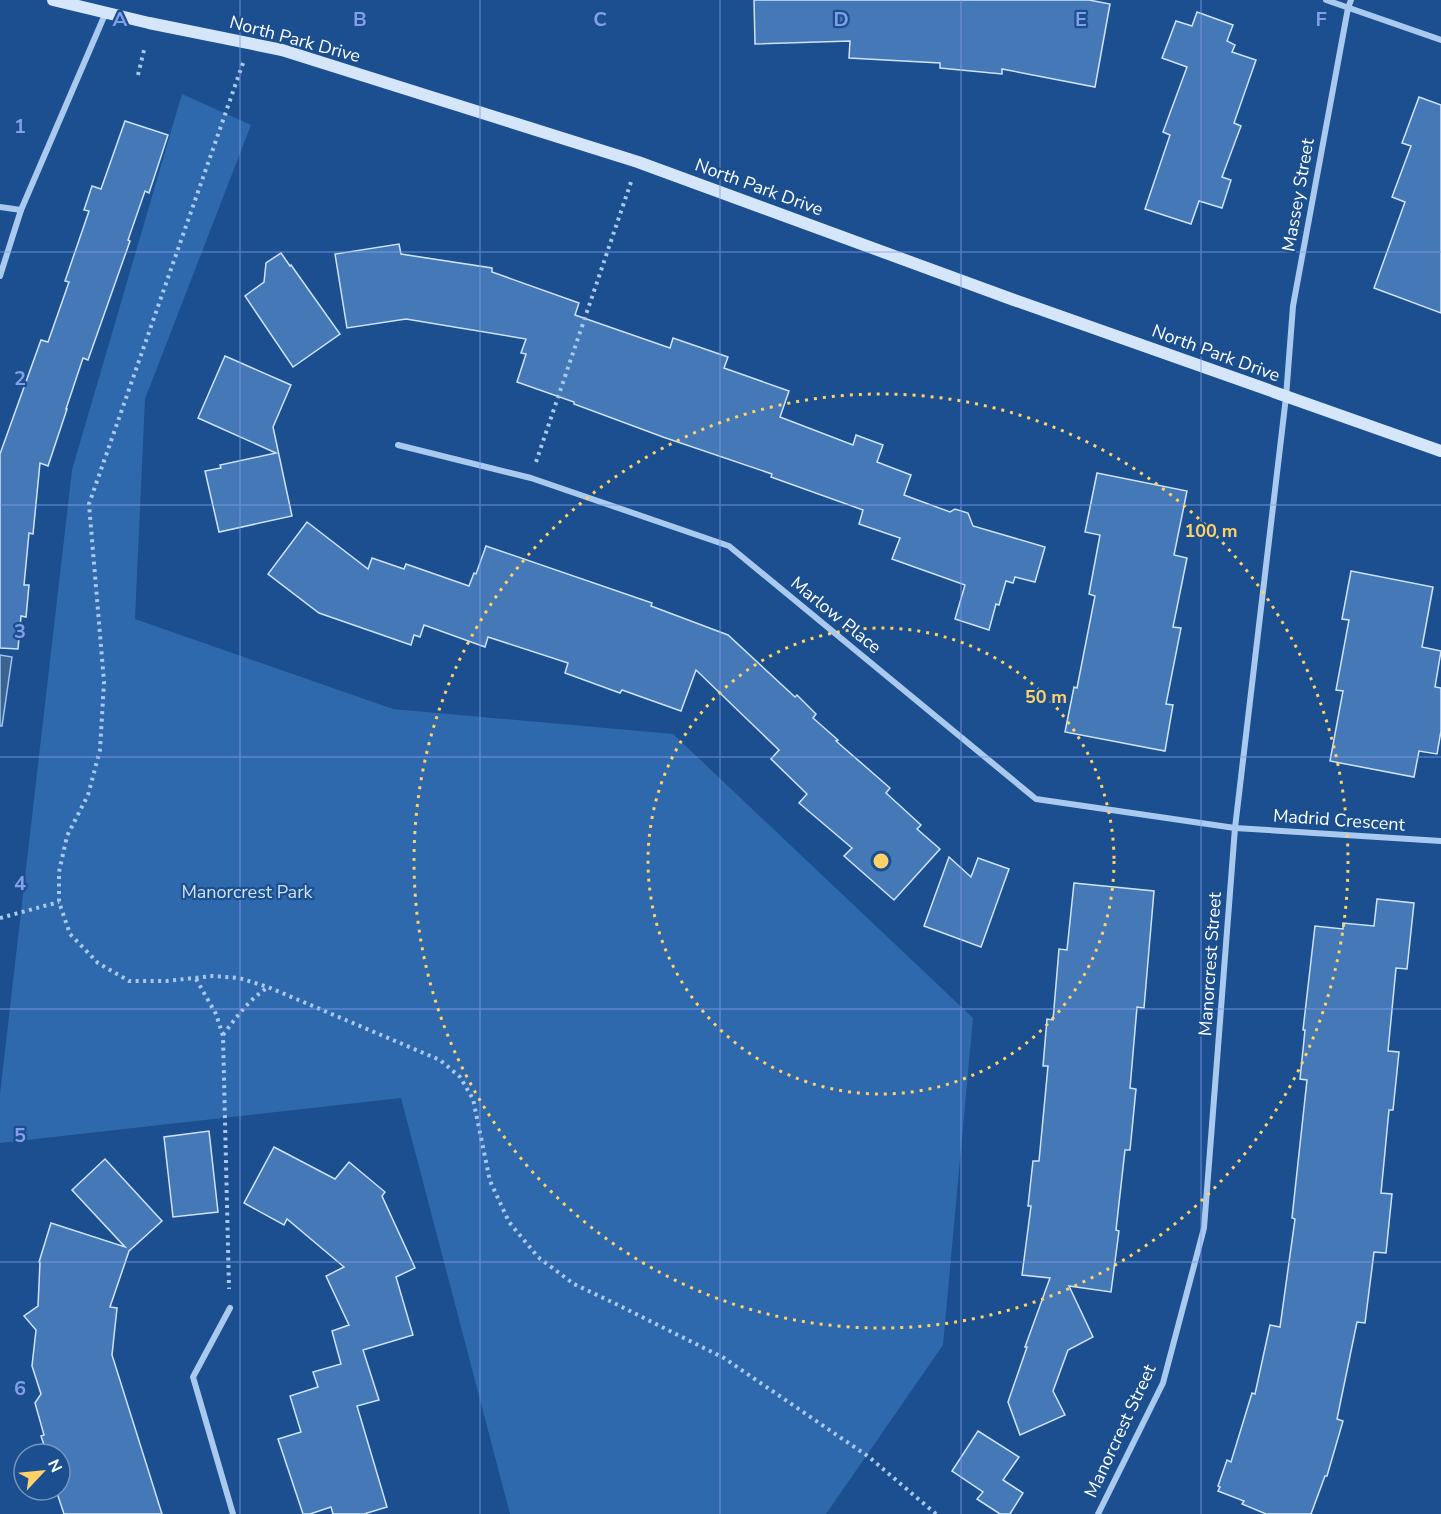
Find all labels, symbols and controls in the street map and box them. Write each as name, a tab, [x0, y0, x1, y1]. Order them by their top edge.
text: A	[113, 6, 128, 33]
text: B	[353, 6, 367, 33]
text: C	[593, 6, 607, 33]
text: D	[833, 6, 849, 33]
text: E	[1075, 6, 1087, 33]
text: F	[1315, 6, 1327, 33]
street label: North Park Drive	[227, 10, 363, 68]
text: 1	[14, 113, 26, 140]
street label: Massey Street	[1276, 136, 1320, 254]
street label: North Park Drive	[692, 153, 826, 221]
street label: North Park Drive	[1149, 319, 1283, 387]
text: 2	[14, 365, 26, 392]
text: 100 m	[1184, 519, 1238, 543]
street label: Marlow Place	[786, 571, 886, 659]
text: 3	[14, 618, 26, 645]
text: 50 m	[1025, 685, 1067, 709]
street label: Madrid Crescent	[1272, 803, 1406, 837]
centre of rings	[871, 851, 891, 871]
text: 4	[14, 870, 26, 897]
park label: Manorcrest Park	[181, 880, 314, 904]
street label: Manorcrest Street	[1193, 890, 1227, 1037]
text: 5	[14, 1122, 26, 1149]
street label: Manorcrest Street	[1079, 1360, 1162, 1501]
text: 6	[14, 1375, 26, 1402]
north arrow	[12, 1442, 72, 1502]
text: N	[42, 1456, 67, 1476]

